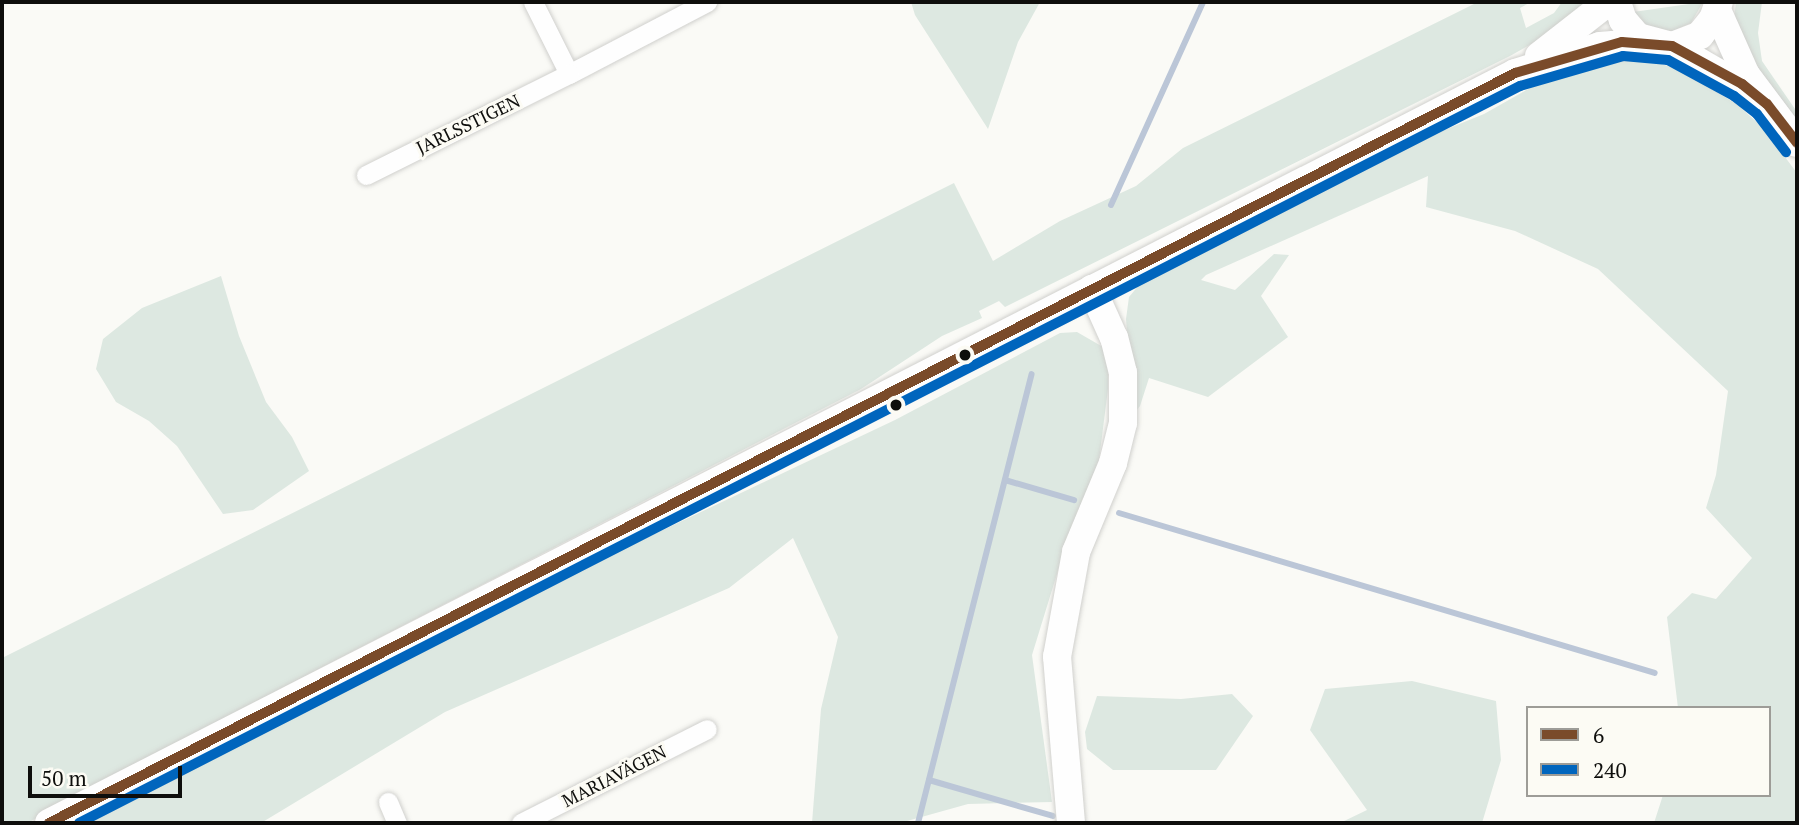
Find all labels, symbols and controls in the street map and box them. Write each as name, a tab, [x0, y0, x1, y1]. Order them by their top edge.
street label: JARLSSTIGEN	[413, 90, 523, 158]
unlabelled marker	[958, 348, 972, 362]
unlabelled marker	[889, 398, 903, 412]
legend	[1526, 706, 1771, 797]
text: 6	[1593, 721, 1604, 749]
street label: MARIAVÄGEN	[558, 741, 670, 811]
scale bar	[32, 752, 186, 796]
text: 240	[1593, 756, 1627, 784]
text: 50 m	[41, 764, 87, 792]

